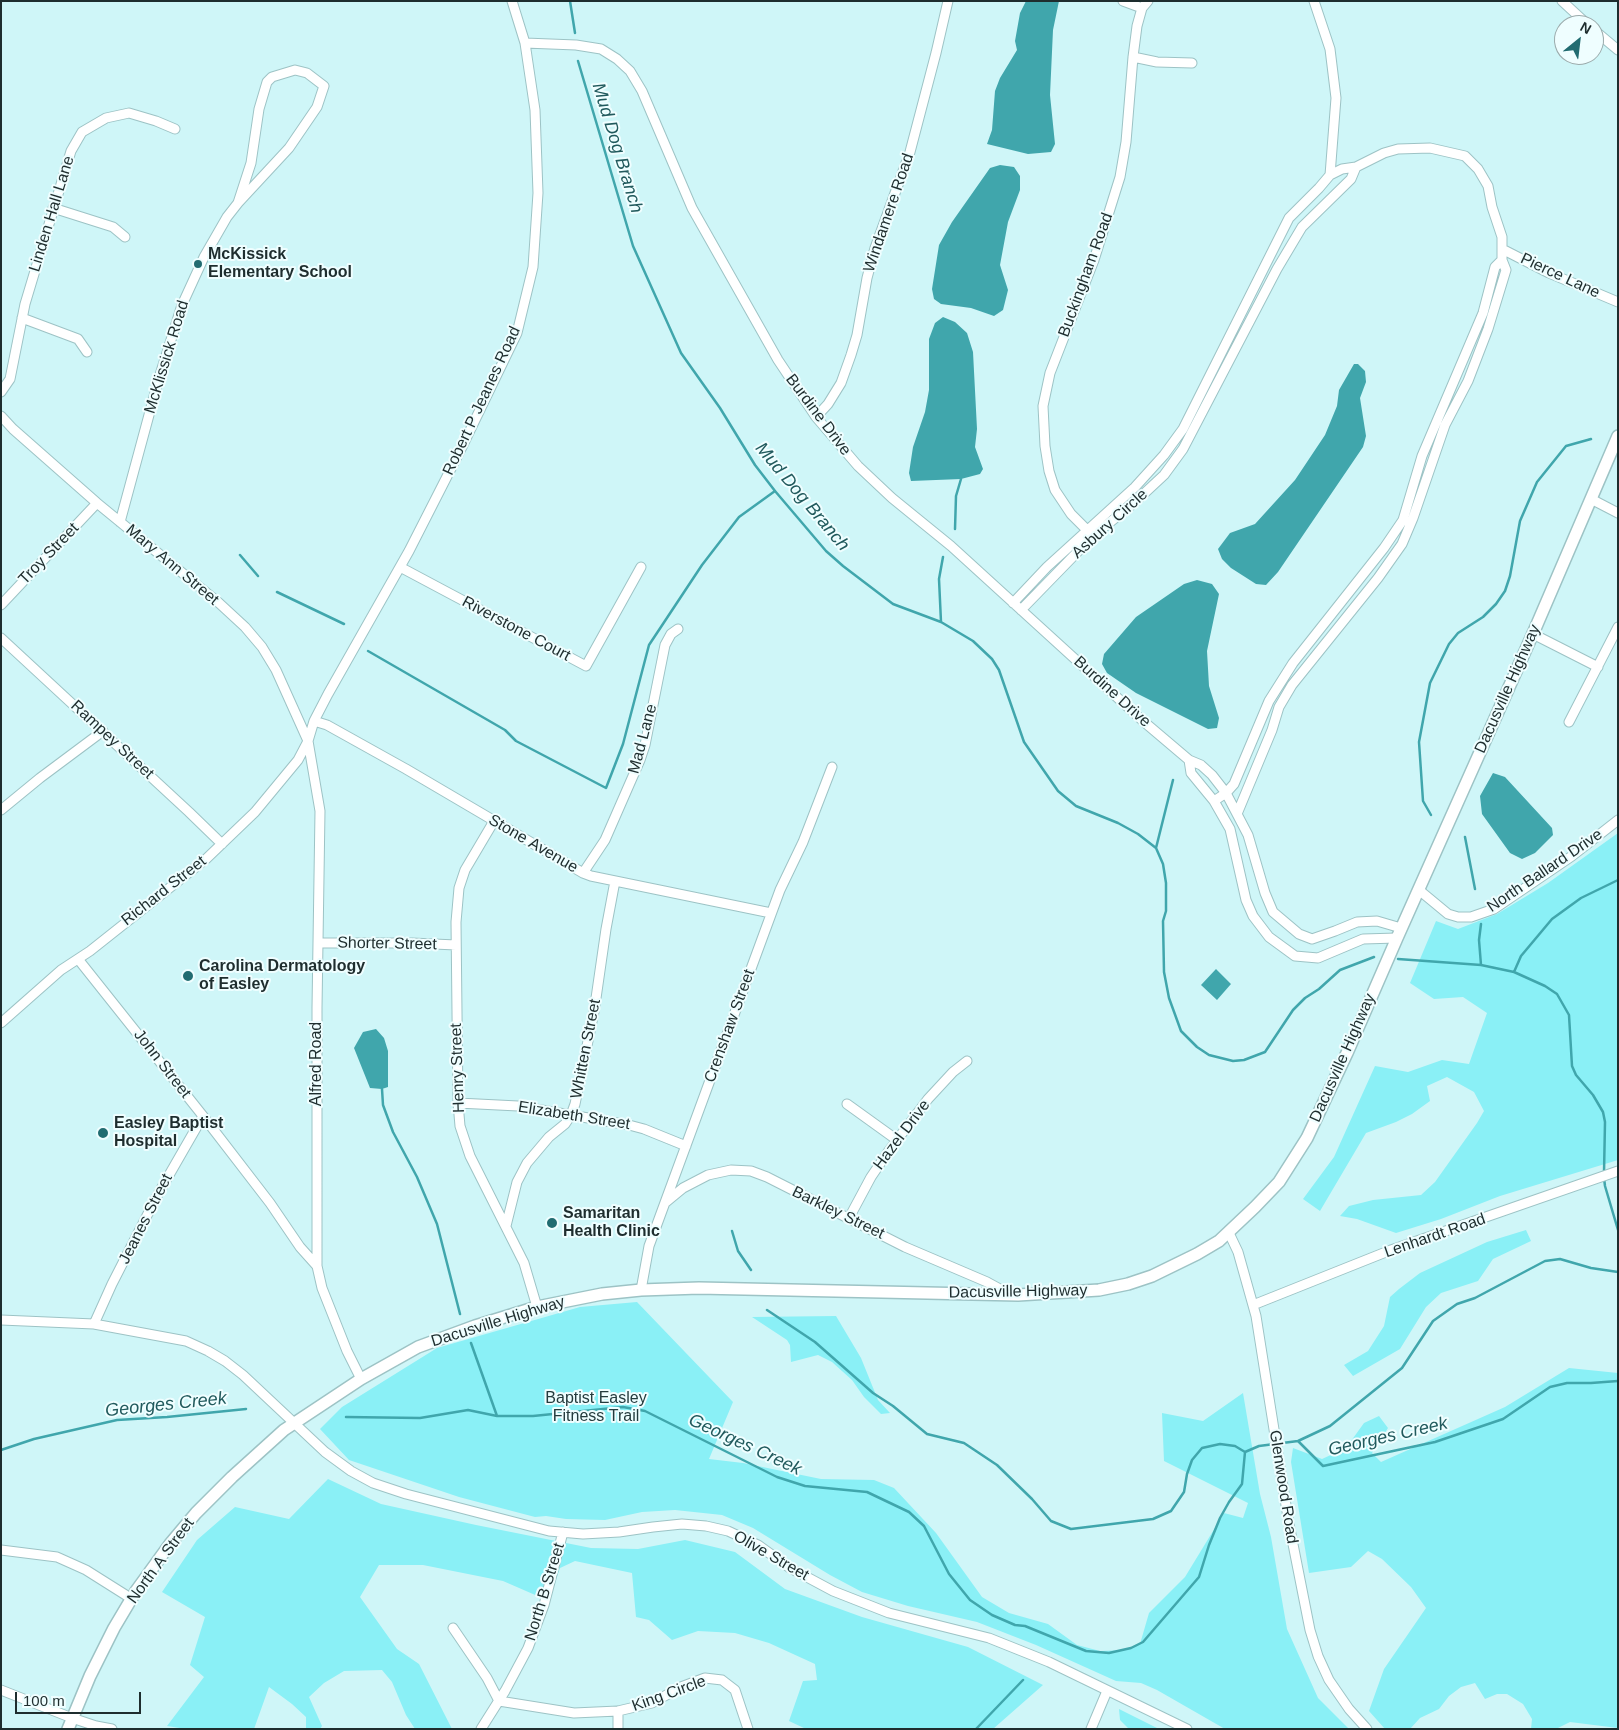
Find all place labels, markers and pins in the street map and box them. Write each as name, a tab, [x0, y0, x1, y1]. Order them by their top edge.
place label: McKissick Elementary School	[208, 245, 352, 283]
marker: McKissick Elementary School	[192, 258, 204, 270]
place label: Carolina Dermatology of Easley	[199, 957, 365, 995]
marker: Carolina Dermatology of Easley	[181, 969, 195, 983]
place label: Easley Baptist Hospital	[114, 1114, 223, 1152]
marker: Easley Baptist Hospital	[96, 1126, 110, 1140]
place label: Samaritan Health Clinic	[563, 1204, 660, 1242]
marker: Samaritan Health Clinic	[545, 1216, 559, 1230]

